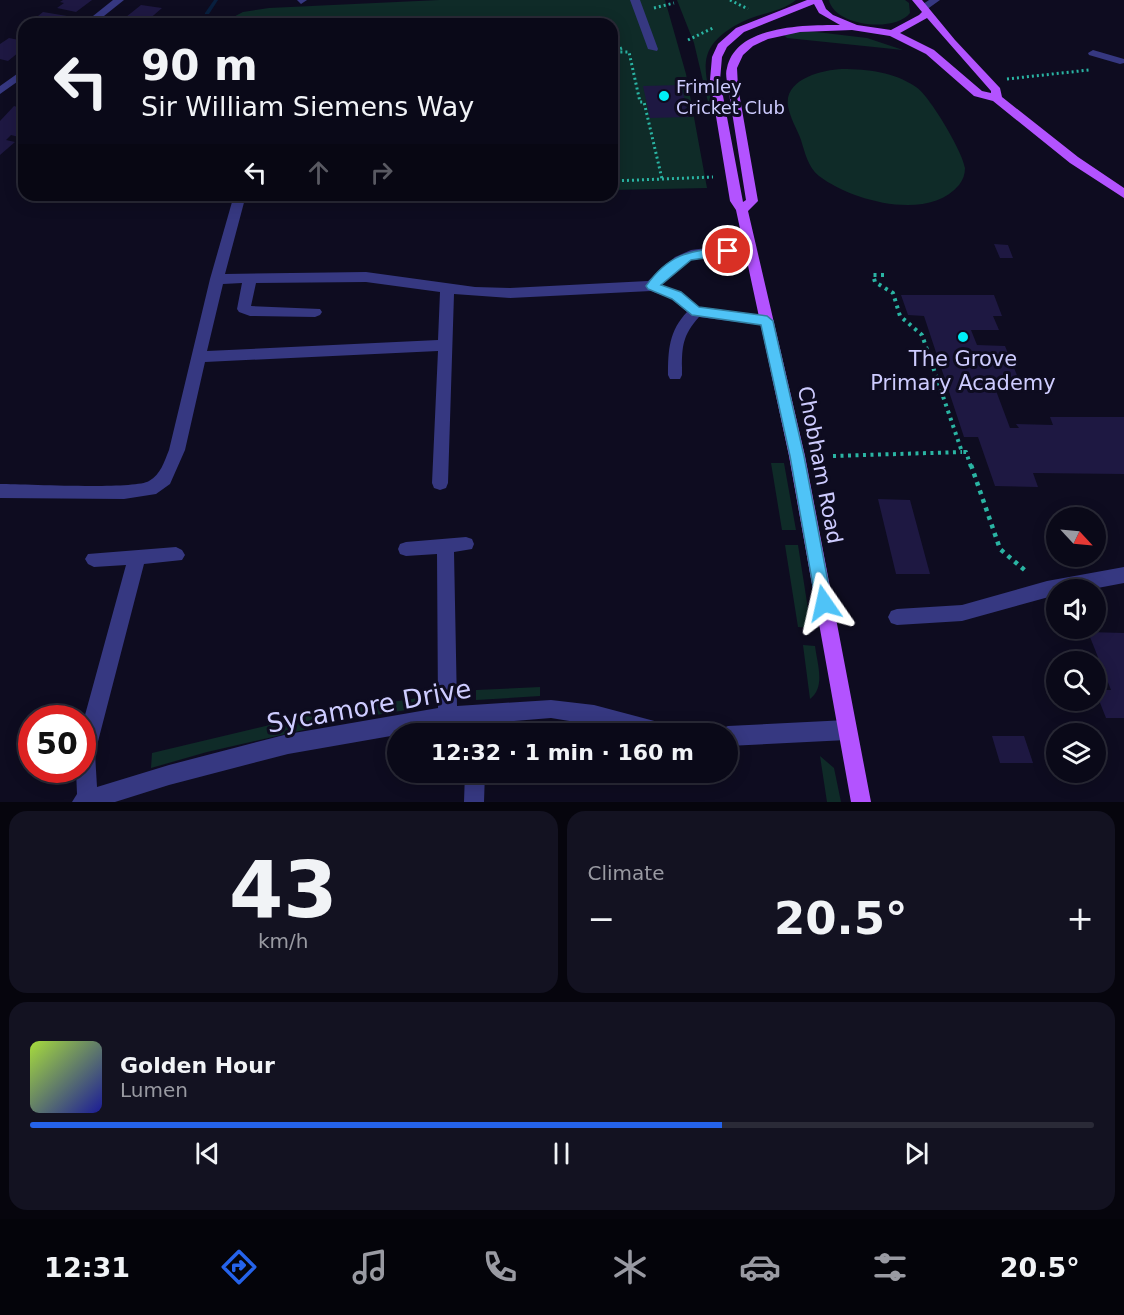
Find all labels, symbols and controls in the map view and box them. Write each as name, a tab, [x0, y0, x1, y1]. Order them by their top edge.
text: 90 m	[141, 41, 258, 90]
icon: left	[42, 42, 120, 120]
place label: Frimley Cricket Club	[676, 76, 785, 118]
marker: Frimley Cricket Club	[657, 89, 671, 103]
text: Sir William Siemens Way	[141, 91, 474, 122]
icon: left	[239, 156, 272, 189]
icon: ahead	[302, 156, 335, 189]
icon: right	[365, 156, 398, 189]
pin	[702, 225, 753, 276]
icon: arrive	[711, 234, 744, 267]
marker: The Grove Primary Academy	[956, 330, 970, 344]
place label: The Grove Primary Academy	[870, 347, 1056, 395]
street label: Chobham Road	[793, 384, 847, 546]
north arrow	[1046, 507, 1106, 567]
map controls	[1046, 507, 1106, 783]
position arrow	[792, 571, 856, 635]
button: sound	[1046, 579, 1106, 639]
button: search	[1046, 651, 1106, 711]
street label: Sycamore Drive	[264, 673, 474, 739]
speed limit sign: 50	[18, 705, 96, 783]
button: layers	[1046, 723, 1106, 783]
text: 12:32 · 1 min · 160 m	[431, 740, 694, 765]
text: 43	[229, 845, 338, 935]
text: Climate	[588, 861, 664, 885]
text: 20.5°	[774, 892, 908, 945]
text: −	[588, 899, 615, 938]
text: +	[1066, 899, 1094, 938]
text: km/h	[258, 929, 308, 953]
text: Golden Hour	[120, 1053, 275, 1078]
text: Lumen	[120, 1078, 188, 1102]
icon: previous	[191, 1137, 224, 1170]
icon: pause	[545, 1137, 578, 1170]
icon: next	[900, 1137, 933, 1170]
icon: directions	[218, 1246, 260, 1288]
icon: music	[349, 1246, 391, 1288]
icon: phone	[479, 1246, 521, 1288]
icon: climate	[609, 1246, 651, 1288]
icon: car	[739, 1246, 781, 1288]
icon: filters	[869, 1246, 911, 1288]
text: 12:31	[44, 1252, 130, 1283]
text: 20.5°	[1000, 1252, 1080, 1283]

